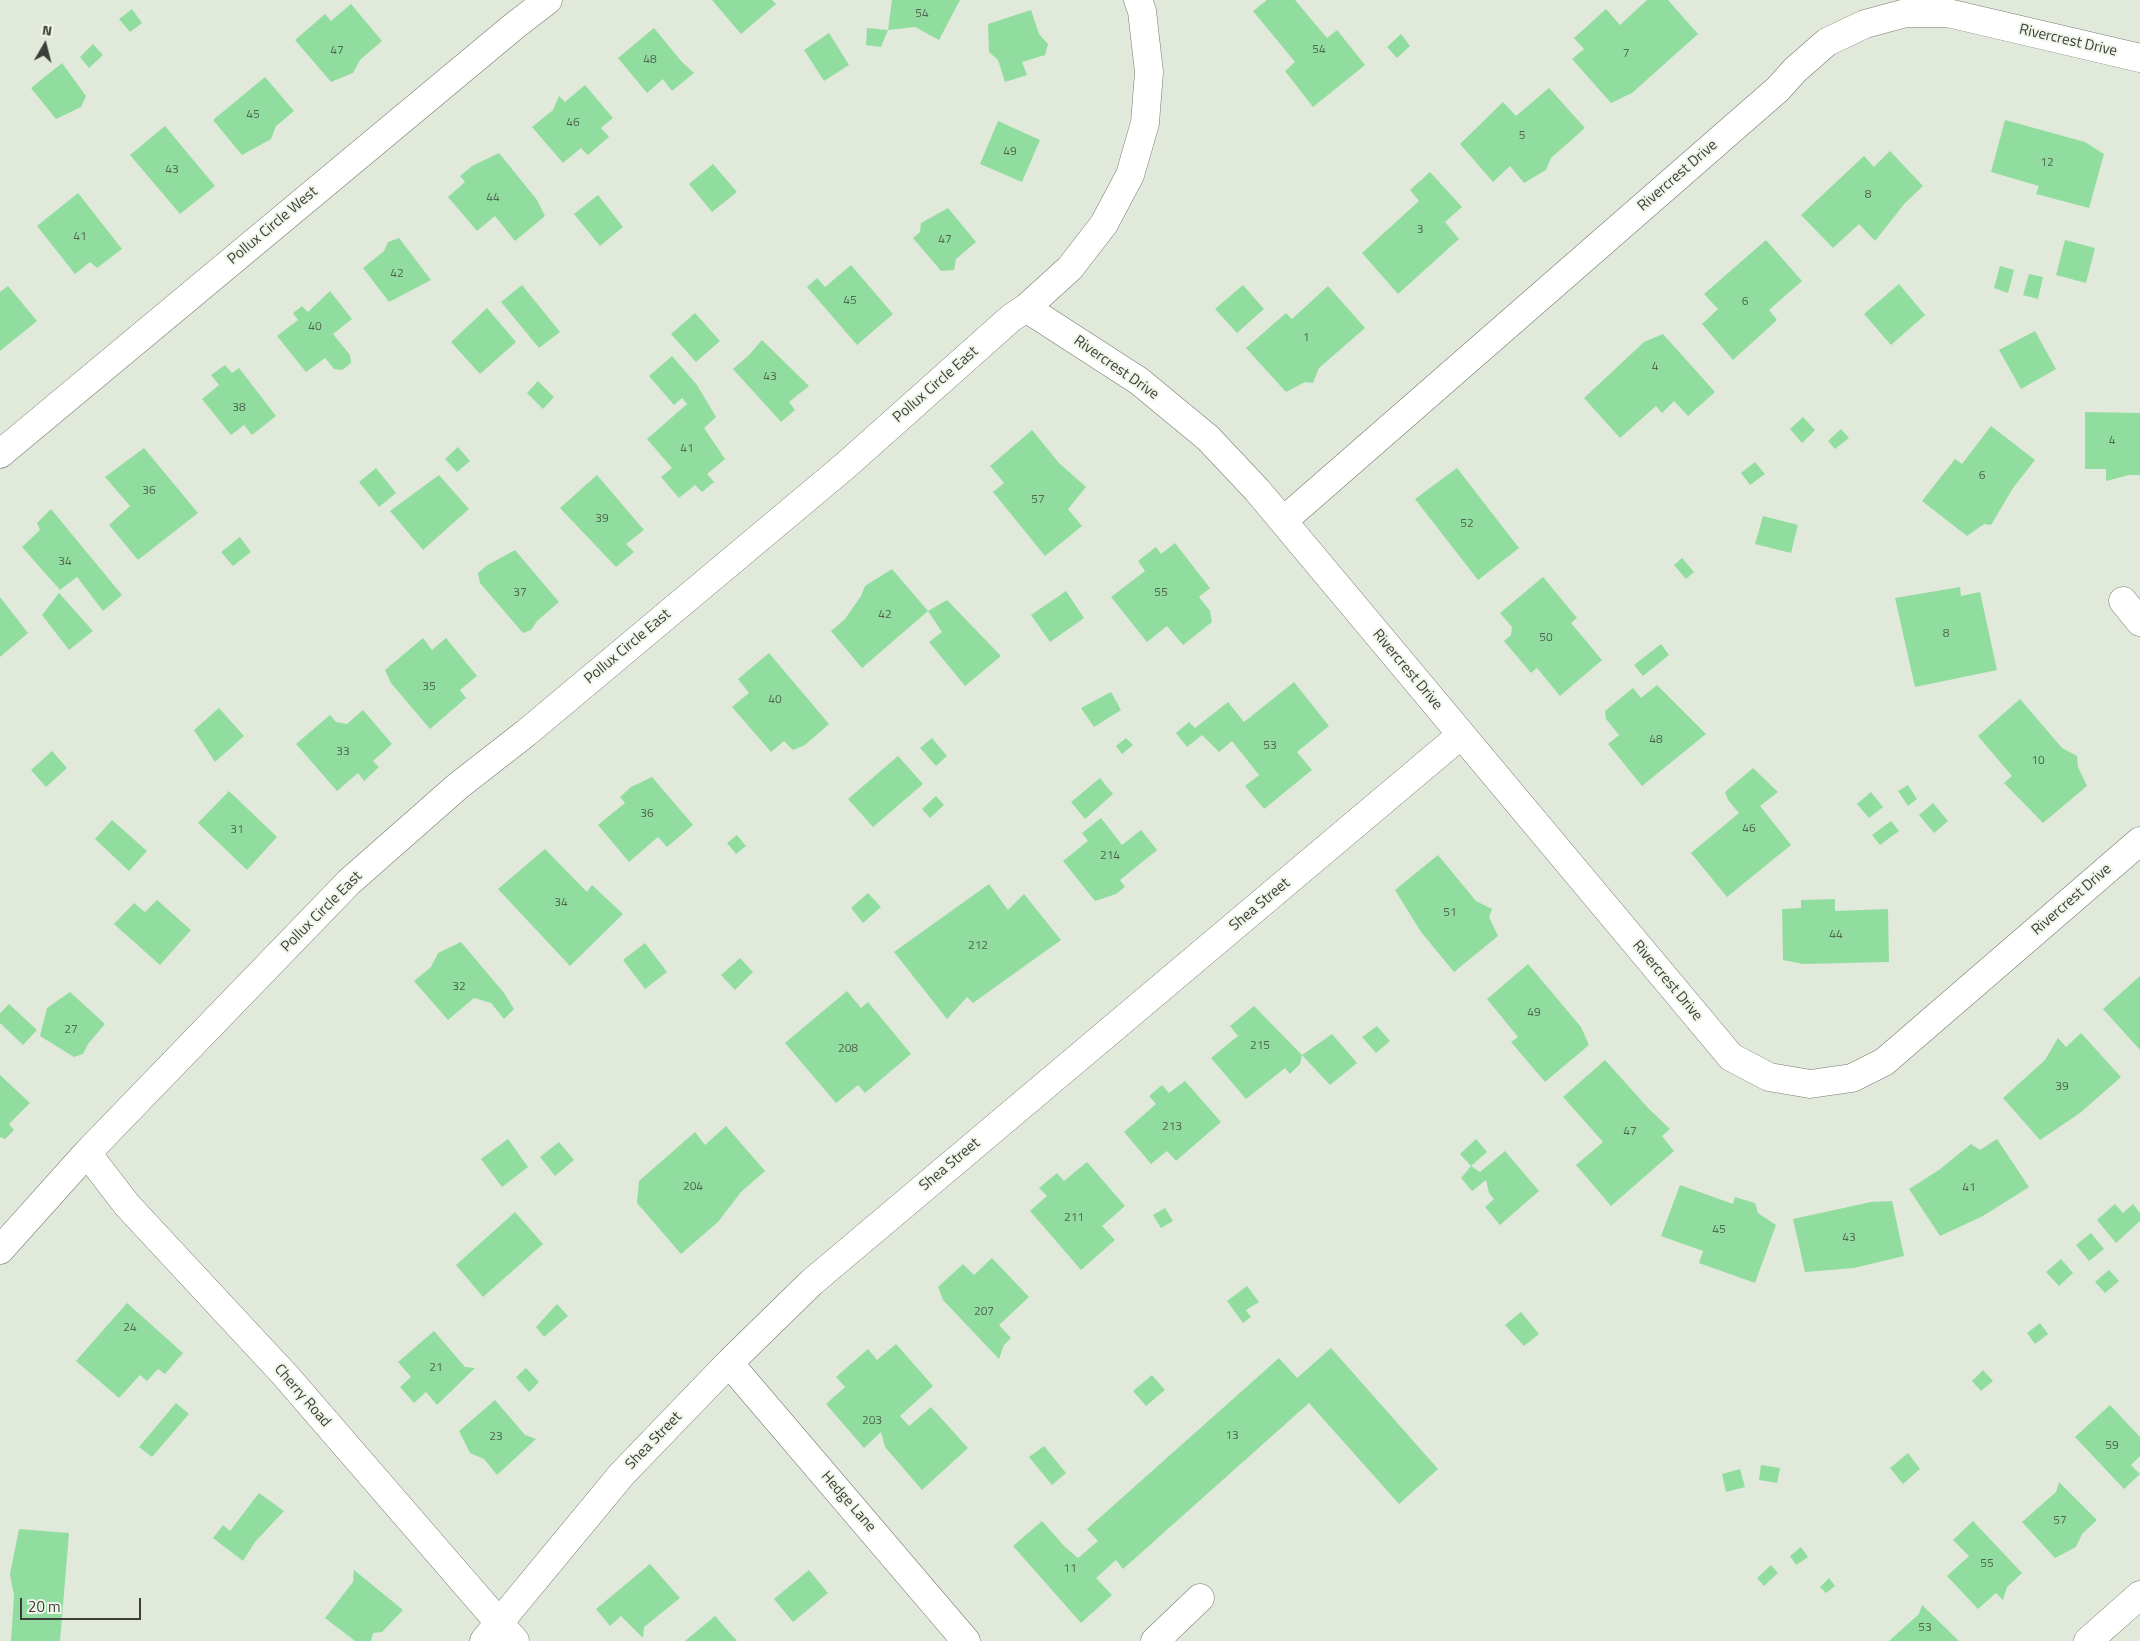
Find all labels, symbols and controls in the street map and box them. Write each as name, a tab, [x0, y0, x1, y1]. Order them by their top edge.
house number: 54	[915, 7, 929, 21]
text: N	[41, 19, 53, 41]
north arrow	[20, 20, 70, 70]
street label: Rivercrest Drive	[2017, 21, 2119, 61]
house number: 54	[1312, 43, 1326, 57]
house number: 47	[330, 44, 344, 58]
house number: 7	[1623, 47, 1629, 61]
house number: 48	[643, 53, 657, 67]
house number: 45	[246, 108, 260, 122]
house number: 46	[566, 116, 580, 130]
house number: 5	[1519, 129, 1525, 143]
street label: Rivercrest Drive	[1634, 136, 1722, 216]
house number: 49	[1003, 145, 1017, 159]
house number: 12	[2040, 156, 2054, 170]
house number: 43	[165, 163, 179, 177]
street label: Pollux Circle West	[224, 183, 322, 269]
house number: 8	[1865, 188, 1871, 202]
house number: 44	[486, 191, 500, 205]
house number: 3	[1417, 223, 1423, 237]
house number: 41	[73, 230, 87, 244]
house number: 47	[938, 233, 952, 247]
house number: 42	[390, 267, 404, 281]
house number: 45	[843, 294, 857, 308]
house number: 6	[1742, 295, 1748, 309]
house number: 40	[308, 320, 322, 334]
house number: 1	[1303, 331, 1309, 345]
street label: Rivercrest Drive	[1070, 332, 1162, 404]
street label: Pollux Circle East	[890, 343, 982, 427]
house number: 4	[1652, 360, 1658, 374]
house number: 43	[763, 370, 777, 384]
house number: 38	[232, 401, 246, 415]
house number: 4	[2109, 434, 2115, 448]
house number: 41	[680, 442, 694, 456]
house number: 6	[1979, 469, 1985, 483]
house number: 36	[142, 484, 156, 498]
house number: 57	[1031, 493, 1045, 507]
house number: 39	[595, 512, 609, 526]
house number: 52	[1460, 517, 1474, 531]
house number: 34	[58, 555, 72, 569]
house number: 37	[513, 586, 527, 600]
house number: 55	[1154, 586, 1168, 600]
street label: Pollux Circle East	[581, 606, 675, 688]
house number: 42	[878, 608, 892, 622]
street label: Rivercrest Drive	[1368, 626, 1446, 714]
house number: 8	[1943, 627, 1949, 641]
house number: 50	[1539, 631, 1553, 645]
house number: 35	[422, 680, 436, 694]
house number: 40	[768, 693, 782, 707]
house number: 48	[1649, 733, 1663, 747]
house number: 53	[1263, 739, 1277, 753]
house number: 33	[336, 745, 350, 759]
house number: 10	[2031, 754, 2045, 768]
house number: 36	[640, 807, 654, 821]
house number: 46	[1742, 822, 1756, 836]
house number: 31	[230, 823, 244, 837]
house number: 214	[1100, 849, 1120, 863]
street label: Rivercrest Drive	[2028, 860, 2116, 940]
street label: Pollux Circle East	[278, 868, 366, 956]
street label: Shea Street	[1226, 875, 1294, 935]
house number: 34	[554, 896, 568, 910]
house number: 51	[1443, 906, 1457, 920]
house number: 44	[1829, 928, 1843, 942]
street label: Rivercrest Drive	[1628, 937, 1706, 1025]
house number: 212	[968, 939, 988, 953]
house number: 32	[452, 980, 466, 994]
house number: 49	[1527, 1006, 1541, 1020]
house number: 27	[64, 1023, 78, 1037]
house number: 215	[1250, 1039, 1270, 1053]
house number: 208	[838, 1042, 858, 1056]
house number: 39	[2055, 1080, 2069, 1094]
house number: 213	[1162, 1120, 1182, 1134]
house number: 47	[1623, 1125, 1637, 1139]
street label: Shea Street	[916, 1135, 984, 1195]
house number: 204	[683, 1180, 703, 1194]
house number: 41	[1962, 1181, 1976, 1195]
house number: 211	[1064, 1211, 1084, 1225]
house number: 45	[1712, 1223, 1726, 1237]
house number: 43	[1842, 1231, 1856, 1245]
house number: 207	[974, 1305, 994, 1319]
house number: 24	[123, 1321, 137, 1335]
street label: Cherry Road	[270, 1361, 334, 1431]
house number: 21	[429, 1361, 443, 1375]
street label: Shea Street	[622, 1408, 686, 1474]
house number: 203	[862, 1414, 882, 1428]
house number: 13	[1225, 1429, 1239, 1443]
house number: 23	[489, 1430, 503, 1444]
house number: 59	[2105, 1439, 2119, 1453]
street label: Hedge Lane	[817, 1468, 879, 1536]
house number: 57	[2053, 1514, 2067, 1528]
house number: 55	[1980, 1557, 1994, 1571]
house number: 11	[1063, 1562, 1077, 1576]
scale bar	[22, 1588, 144, 1620]
text: 20 m	[28, 1595, 61, 1618]
house number: 53	[1918, 1621, 1932, 1635]

